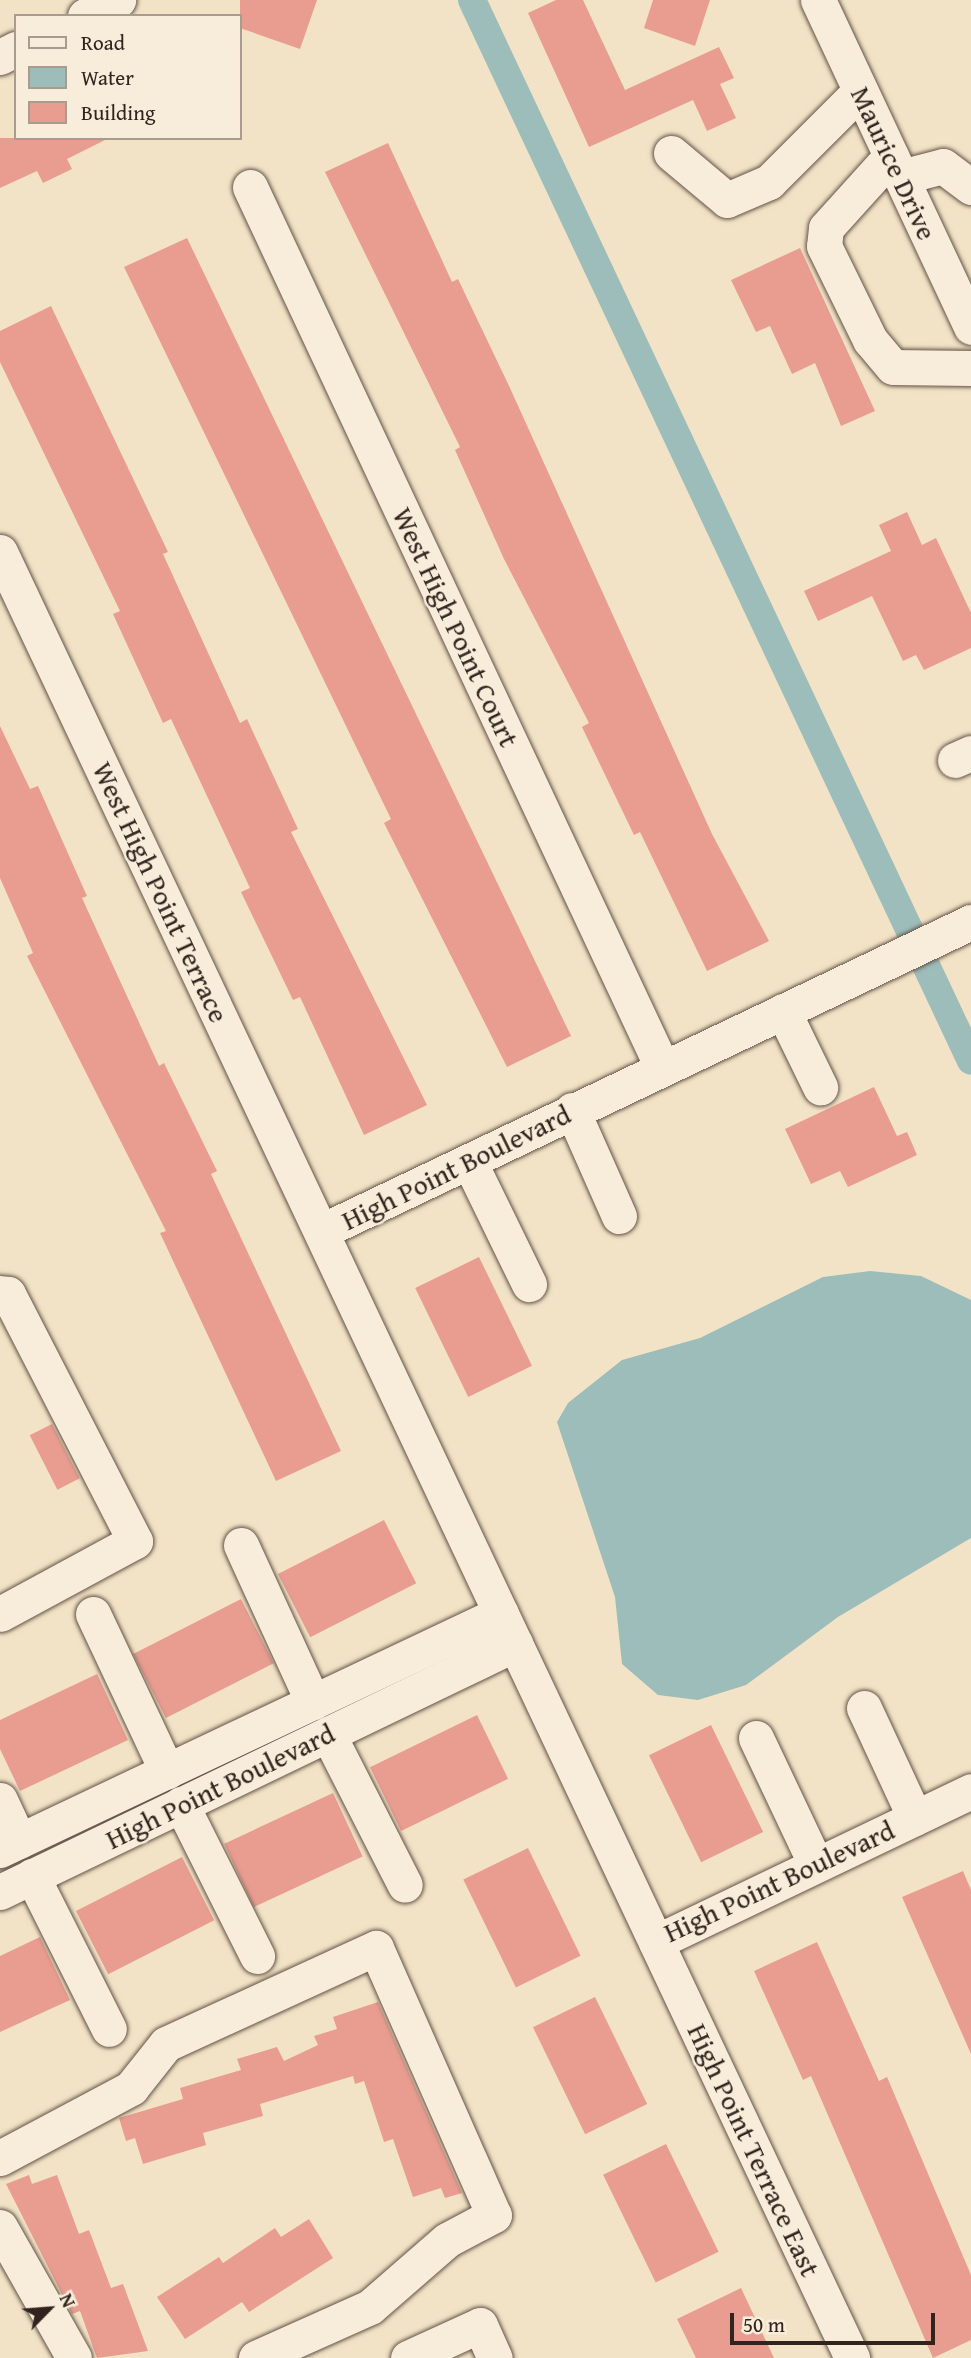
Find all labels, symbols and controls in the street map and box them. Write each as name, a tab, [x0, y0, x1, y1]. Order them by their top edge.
legend	[14, 14, 242, 140]
text: Road	[81, 27, 125, 58]
text: Water	[81, 62, 134, 93]
street label: Maurice Drive	[844, 81, 944, 245]
text: Building	[81, 97, 155, 128]
street label: West High Point Court	[386, 502, 526, 752]
street label: West High Point Terrace	[86, 756, 236, 1028]
street label: High Point Boulevard	[336, 1097, 576, 1237]
street label: High Point Boulevard	[100, 1716, 340, 1856]
street label: High Point Boulevard	[658, 1813, 900, 1949]
street label: High Point Terrace East	[681, 2018, 827, 2282]
north arrow	[14, 2274, 84, 2344]
text: N	[53, 2288, 83, 2312]
scale bar	[733, 2298, 938, 2342]
text: 50 m	[743, 2309, 785, 2340]

